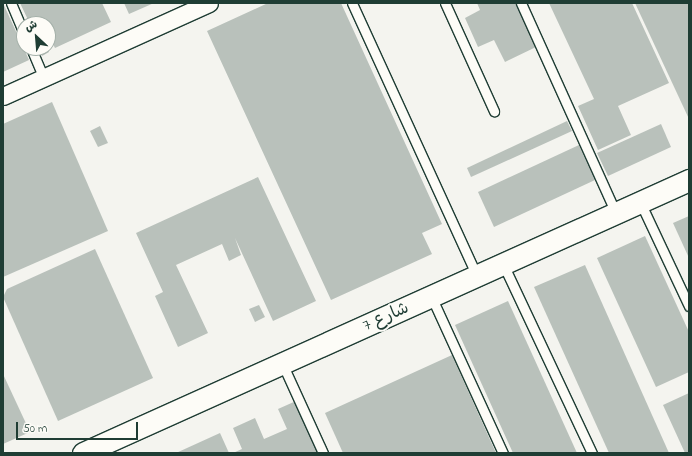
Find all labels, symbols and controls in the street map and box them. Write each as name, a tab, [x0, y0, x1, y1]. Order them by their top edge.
north arrow	[16, 16, 56, 56]
text: ش	[22, 16, 40, 36]
street label: شارع 7	[360, 298, 412, 336]
scale bar	[18, 414, 140, 440]
text: 50 m	[23, 420, 47, 438]

